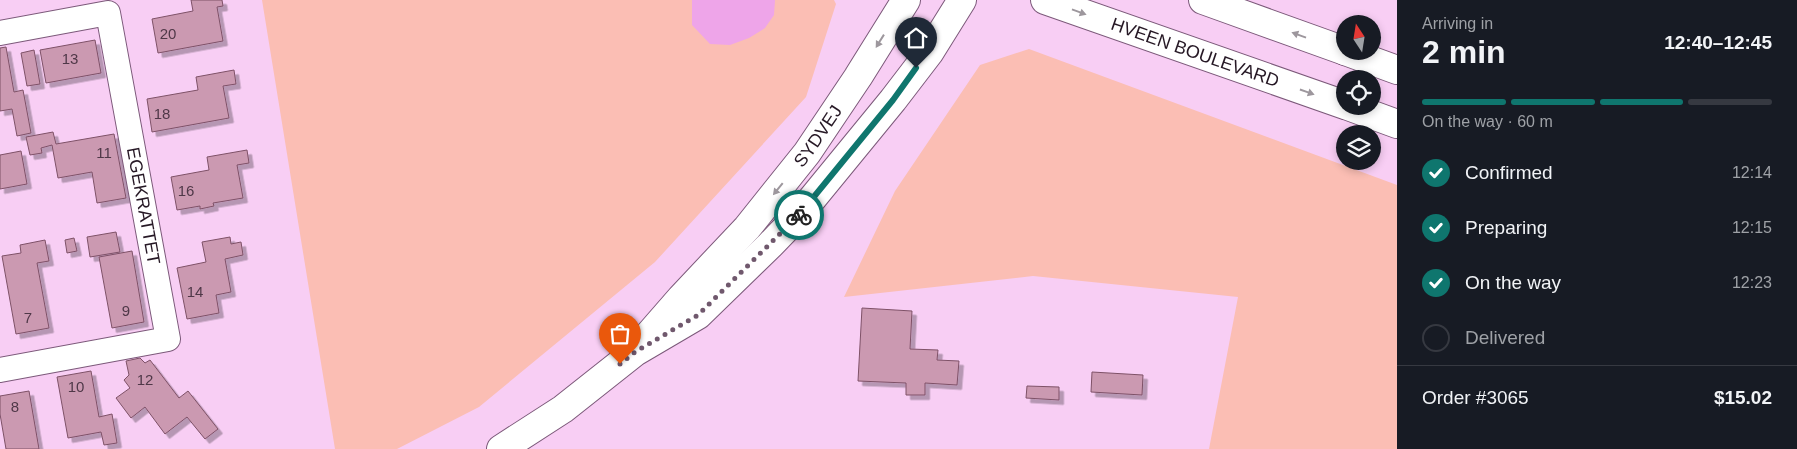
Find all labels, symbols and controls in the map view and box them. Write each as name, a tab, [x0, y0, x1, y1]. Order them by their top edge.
one-way arrow	[1071, 9, 1086, 16]
street label: HVEEN BOULEVARD	[1108, 14, 1282, 91]
north arrow	[1336, 15, 1381, 60]
map controls	[1336, 15, 1381, 170]
text: Arriving in	[1422, 15, 1493, 32]
pin	[895, 17, 937, 68]
icon: home	[902, 24, 930, 52]
house number: 20	[160, 25, 176, 42]
one-way arrow	[1291, 31, 1306, 39]
text: 12:40–12:45	[1664, 32, 1772, 53]
text: 2 min	[1422, 34, 1506, 70]
one-way arrow	[876, 35, 885, 48]
house number: 13	[62, 50, 78, 67]
button: locate	[1336, 70, 1381, 115]
one-way arrow	[1299, 89, 1314, 96]
street label: SYDVEJ	[790, 102, 846, 171]
house number: 18	[154, 105, 170, 122]
text: On the way · 60 m	[1422, 113, 1553, 130]
button: layers	[1336, 125, 1381, 170]
house number: 11	[96, 144, 112, 161]
street label: EGEKRATTET	[123, 146, 164, 266]
icon: check	[1422, 159, 1450, 187]
text: Confirmed	[1465, 162, 1553, 183]
text: 12:14	[1732, 164, 1772, 181]
house number: 16	[178, 182, 194, 199]
one-way arrow	[772, 182, 783, 195]
courier	[774, 190, 824, 240]
icon: bike	[785, 201, 813, 229]
icon: check	[1422, 214, 1450, 242]
text: Preparing	[1465, 217, 1547, 238]
text: 12:15	[1732, 219, 1772, 236]
icon: check	[1422, 269, 1450, 297]
text: On the way	[1465, 272, 1561, 293]
text: 12:23	[1732, 274, 1772, 291]
house number: 14	[187, 283, 203, 300]
house number: 9	[122, 302, 130, 319]
house number: 7	[24, 309, 32, 326]
pin	[599, 313, 641, 364]
icon: bag	[606, 320, 634, 348]
text: Delivered	[1465, 327, 1545, 348]
house number: 12	[137, 371, 153, 388]
house number: 10	[68, 378, 84, 395]
text: Order #3065	[1422, 387, 1529, 408]
text: $15.02	[1714, 387, 1772, 408]
house number: 8	[11, 398, 19, 415]

